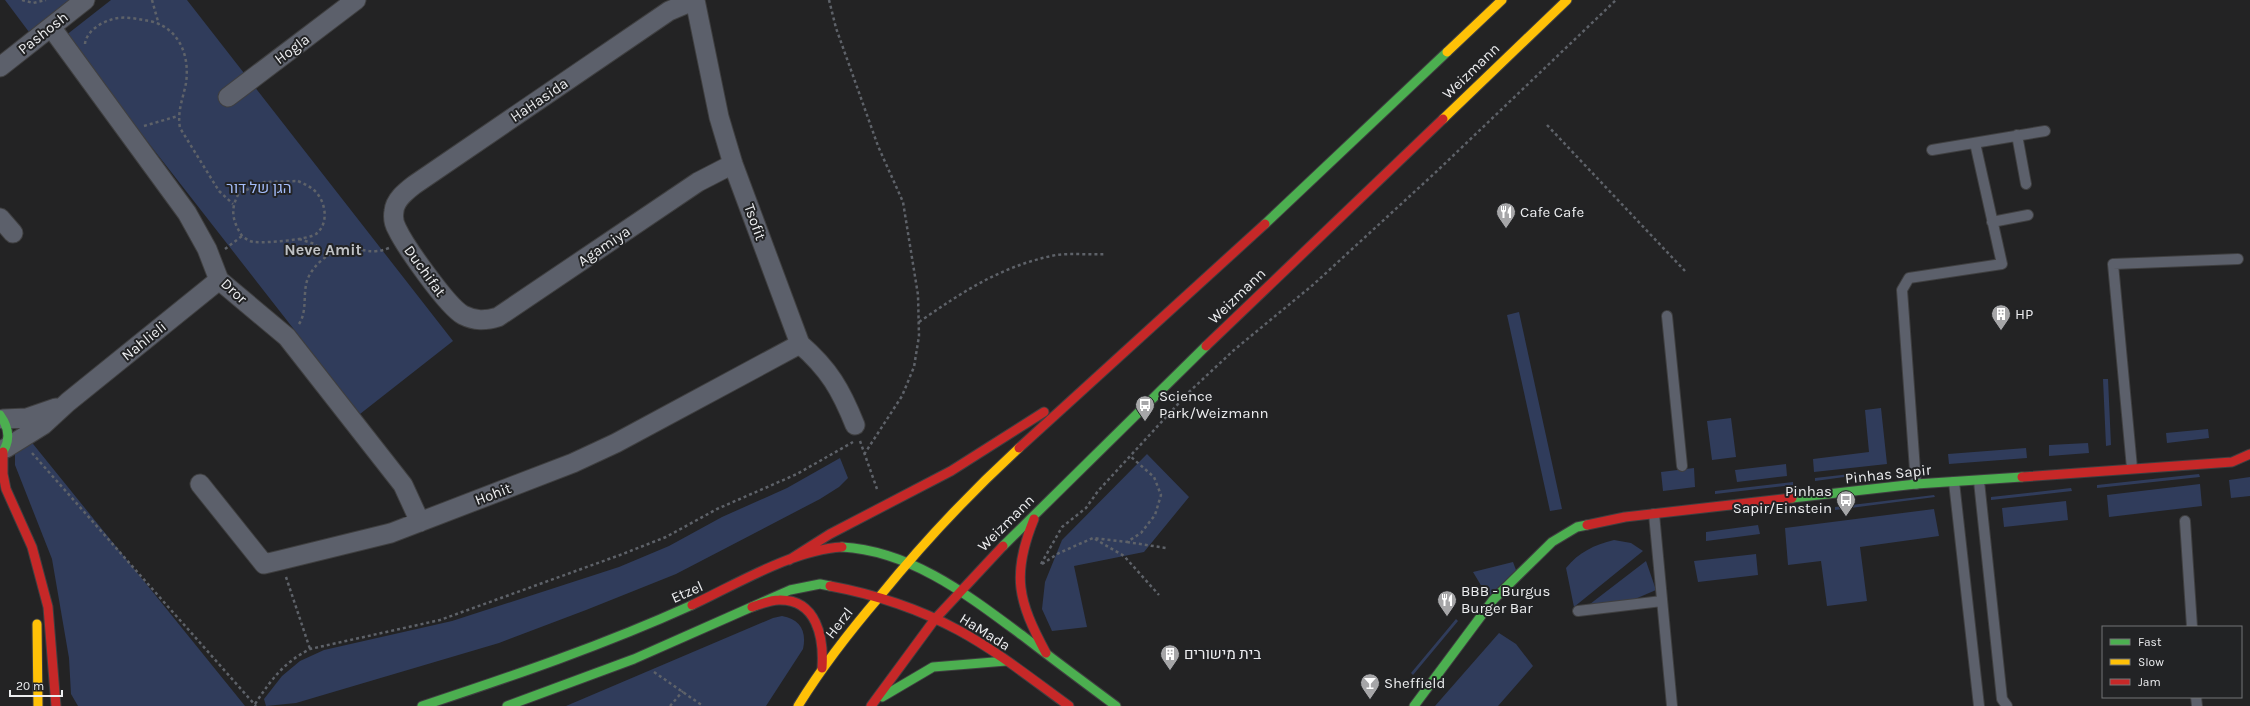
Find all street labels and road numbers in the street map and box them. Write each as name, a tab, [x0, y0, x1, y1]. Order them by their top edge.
street label: Pashosh	[14, 8, 72, 58]
street label: Hogla	[271, 30, 313, 68]
street label: Weizmann	[1439, 39, 1503, 103]
street label: HaHasida	[507, 74, 571, 126]
street label: Tsofit	[740, 201, 770, 243]
street label: Agamiya	[574, 222, 634, 270]
street label: Duchifat	[400, 242, 450, 301]
street label: Weizmann	[1205, 264, 1269, 328]
street label: Dror	[217, 275, 251, 308]
street label: Nahlieli	[118, 317, 170, 365]
street label: Pinhas Sapir	[1844, 460, 1933, 487]
street label: Hohit	[472, 479, 514, 509]
street label: Weizmann	[974, 491, 1038, 555]
street label: Etzel	[668, 577, 706, 607]
street label: Herzl	[821, 604, 857, 642]
street label: HaMada	[956, 609, 1014, 655]

